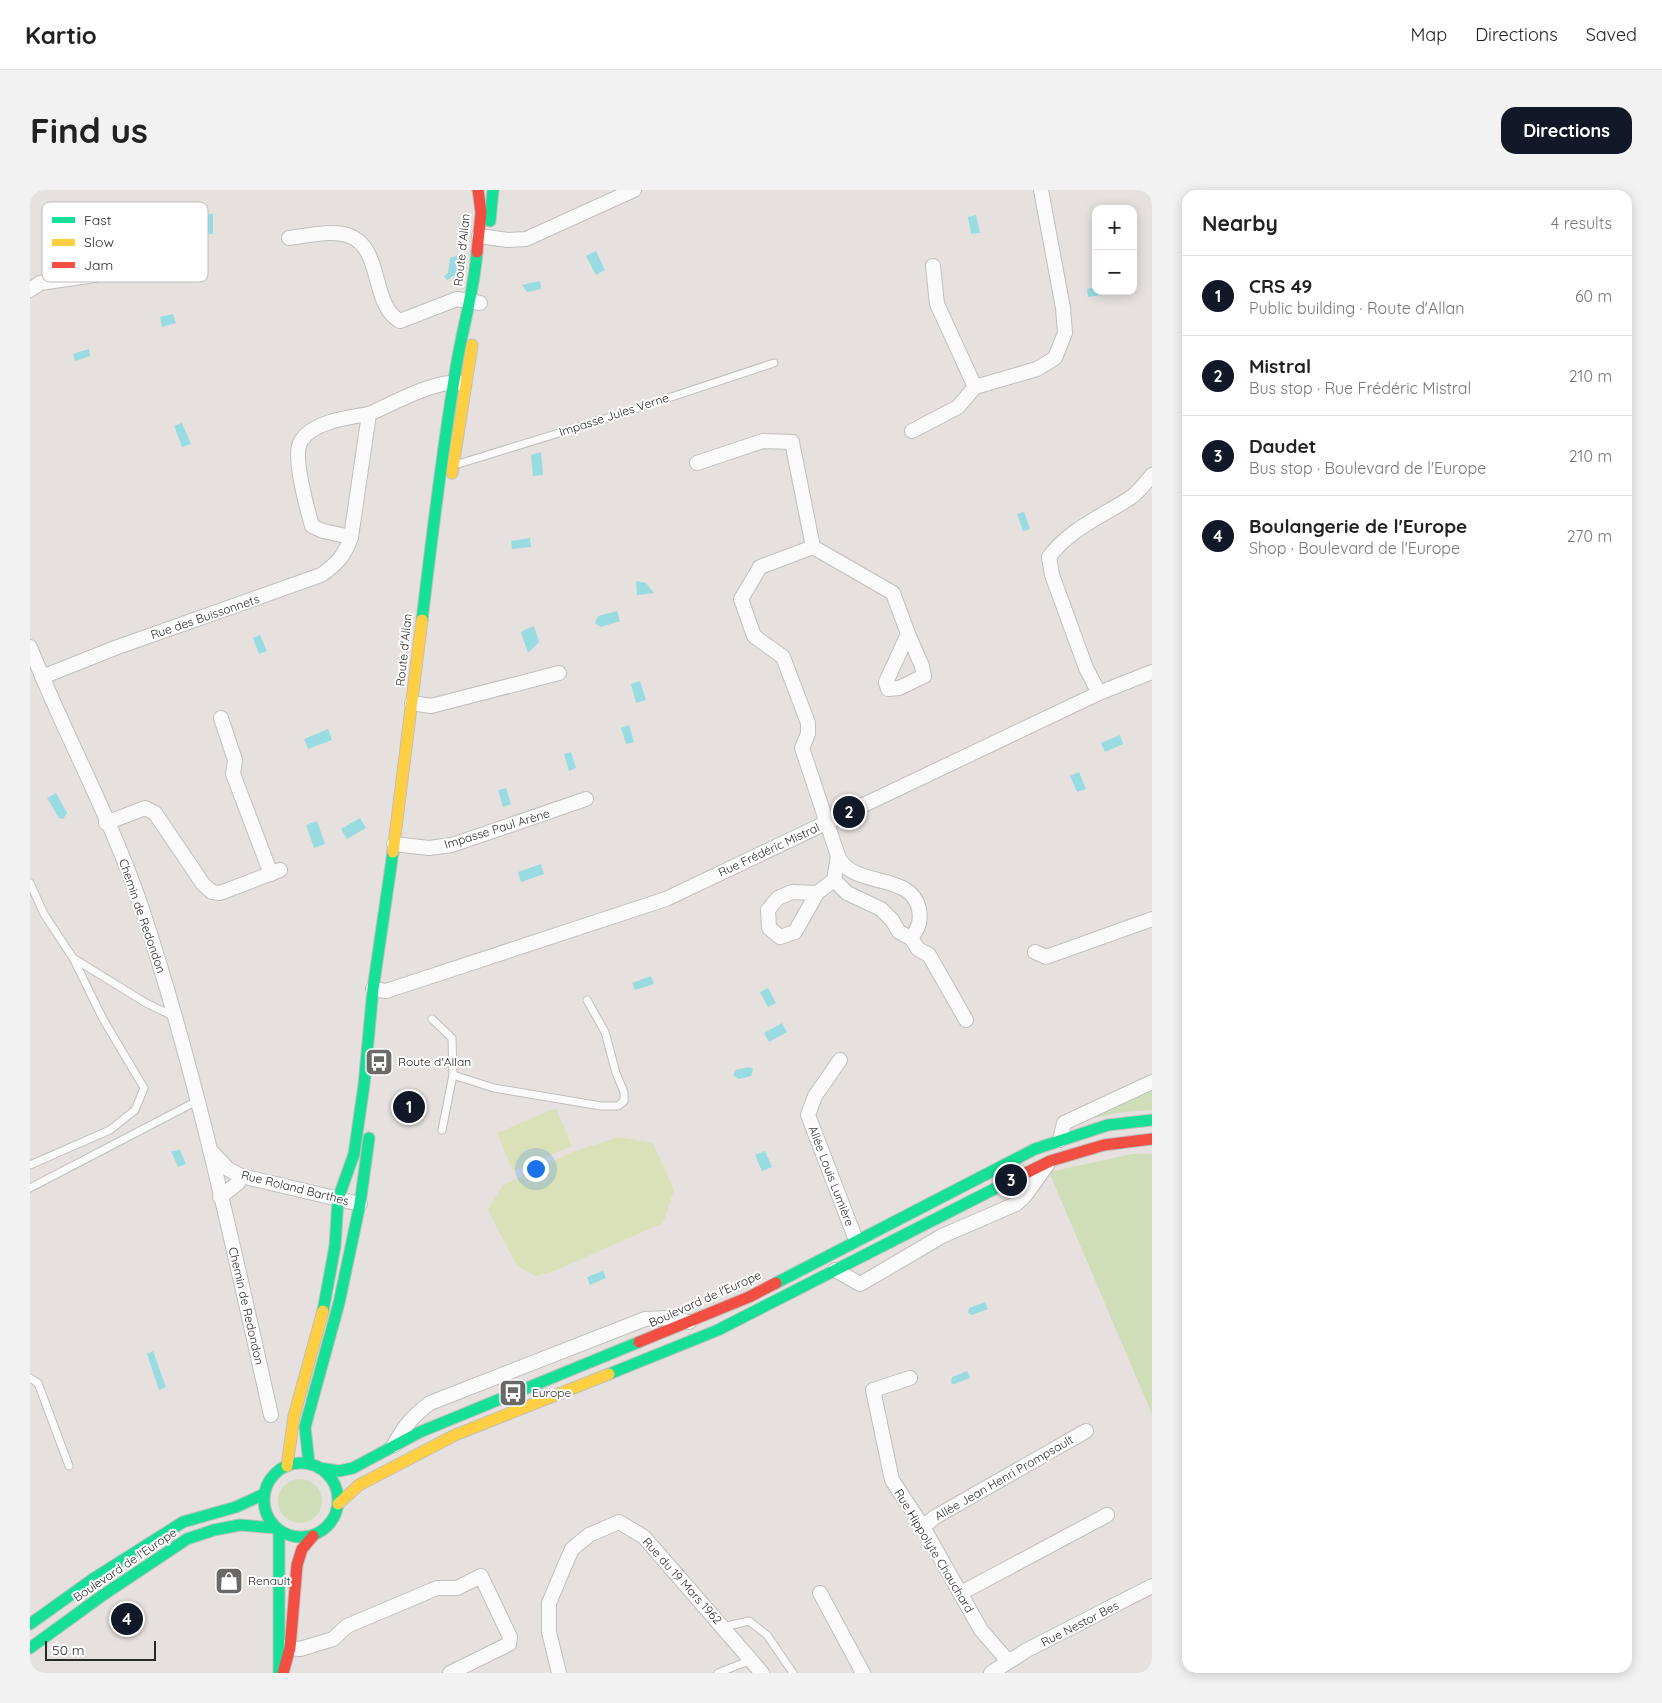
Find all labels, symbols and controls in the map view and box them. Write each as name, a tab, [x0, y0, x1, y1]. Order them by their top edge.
text: Kartio	[25, 20, 97, 50]
text: Map	[1410, 23, 1447, 46]
text: Directions	[1475, 23, 1558, 46]
text: Saved	[1586, 23, 1637, 46]
button: Directions	[1501, 107, 1632, 154]
text: Find us	[30, 108, 148, 152]
legend	[42, 202, 208, 282]
map controls	[1092, 205, 1137, 295]
button: +	[1092, 205, 1137, 250]
text: Nearby	[1202, 210, 1278, 236]
text: Fast	[84, 211, 112, 229]
street label: Route d'Allan	[450, 213, 473, 287]
text: 4 results	[1551, 213, 1612, 233]
text: Slow	[84, 233, 114, 251]
button: −	[1092, 250, 1137, 295]
text: Jam	[84, 256, 113, 274]
text: CRS 49	[1249, 274, 1312, 298]
text: 1	[1215, 286, 1221, 306]
text: 60 m	[1575, 286, 1612, 306]
text: Public building · Route d'Allan	[1249, 298, 1465, 318]
text: Mistral	[1249, 354, 1311, 378]
text: 2	[1213, 366, 1223, 386]
text: 210 m	[1569, 366, 1612, 386]
text: Bus stop · Rue Frédéric Mistral	[1249, 378, 1471, 398]
street label: Impasse Jules Verne	[557, 390, 671, 439]
text: Daudet	[1249, 434, 1316, 458]
text: 3	[1214, 446, 1222, 466]
text: 210 m	[1569, 446, 1612, 466]
text: Bus stop · Boulevard de l'Europe	[1249, 458, 1486, 478]
text: Boulangerie de l'Europe	[1249, 514, 1467, 538]
text: 4	[1213, 526, 1223, 546]
text: 270 m	[1567, 526, 1612, 546]
text: Shop · Boulevard de l'Europe	[1249, 538, 1460, 558]
street label: Rue des Buissonnets	[148, 591, 262, 642]
street label: Route d'Allan	[392, 613, 415, 687]
pin: 2	[833, 793, 865, 831]
street label: Impasse Paul Arène	[442, 805, 552, 852]
street label: Rue Frédéric Mistral	[716, 819, 822, 880]
street label: Chemin de Redondon	[116, 857, 169, 975]
bus stop icon: Route d'Allan	[364, 1047, 394, 1077]
place label: Route d'Allan	[398, 1054, 471, 1069]
pin: 1	[393, 1088, 425, 1126]
street label: Allée Louis Lumière	[805, 1123, 858, 1228]
your location	[523, 1156, 549, 1182]
pin: 3	[995, 1161, 1027, 1199]
street label: Rue Roland Barthes	[240, 1167, 351, 1208]
street label: Chemin de Redondon	[226, 1246, 267, 1366]
street label: Boulevard de l'Europe	[646, 1267, 763, 1330]
bus stop icon: Europe	[498, 1378, 528, 1408]
place label: Europe	[532, 1385, 571, 1400]
street label: Allée Jean Henri Prompsault	[932, 1432, 1076, 1523]
street label: Rue Hippolyte Chauchard	[891, 1486, 977, 1615]
street label: Boulevard de l'Europe	[70, 1524, 179, 1605]
street label: Rue du 19 Mars 1962	[639, 1534, 726, 1627]
shop icon: Renault	[214, 1566, 244, 1596]
place label: Renault	[248, 1573, 290, 1588]
street label: Rue Nestor Bes	[1038, 1597, 1122, 1650]
pin: 4	[111, 1600, 143, 1638]
scale bar	[45, 1638, 156, 1661]
text: 50 m	[52, 1641, 85, 1659]

